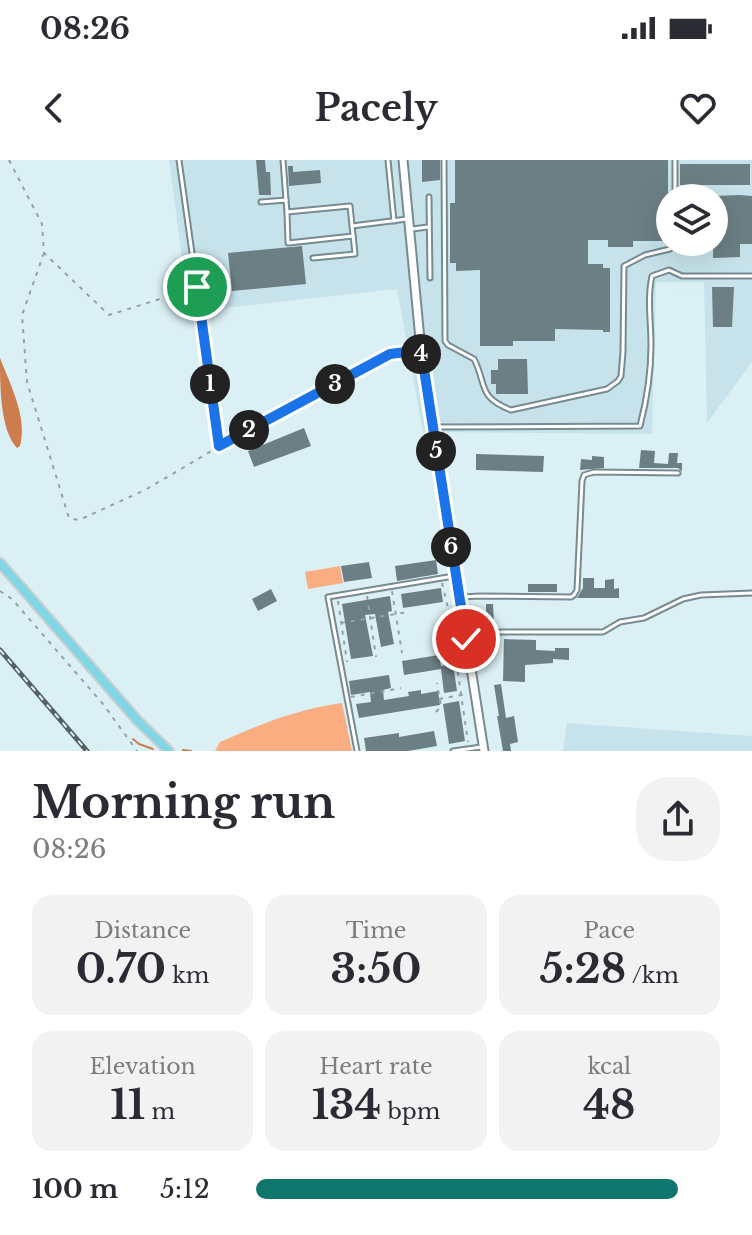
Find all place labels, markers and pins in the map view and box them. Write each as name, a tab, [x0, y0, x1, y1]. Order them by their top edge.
pin	[163, 253, 231, 321]
pin: 4	[401, 334, 441, 374]
pin: 1	[190, 364, 230, 404]
pin: 3	[315, 364, 355, 404]
pin: 2	[229, 410, 269, 450]
pin: 5	[416, 431, 456, 471]
pin: 6	[431, 527, 471, 567]
pin	[432, 605, 500, 673]

